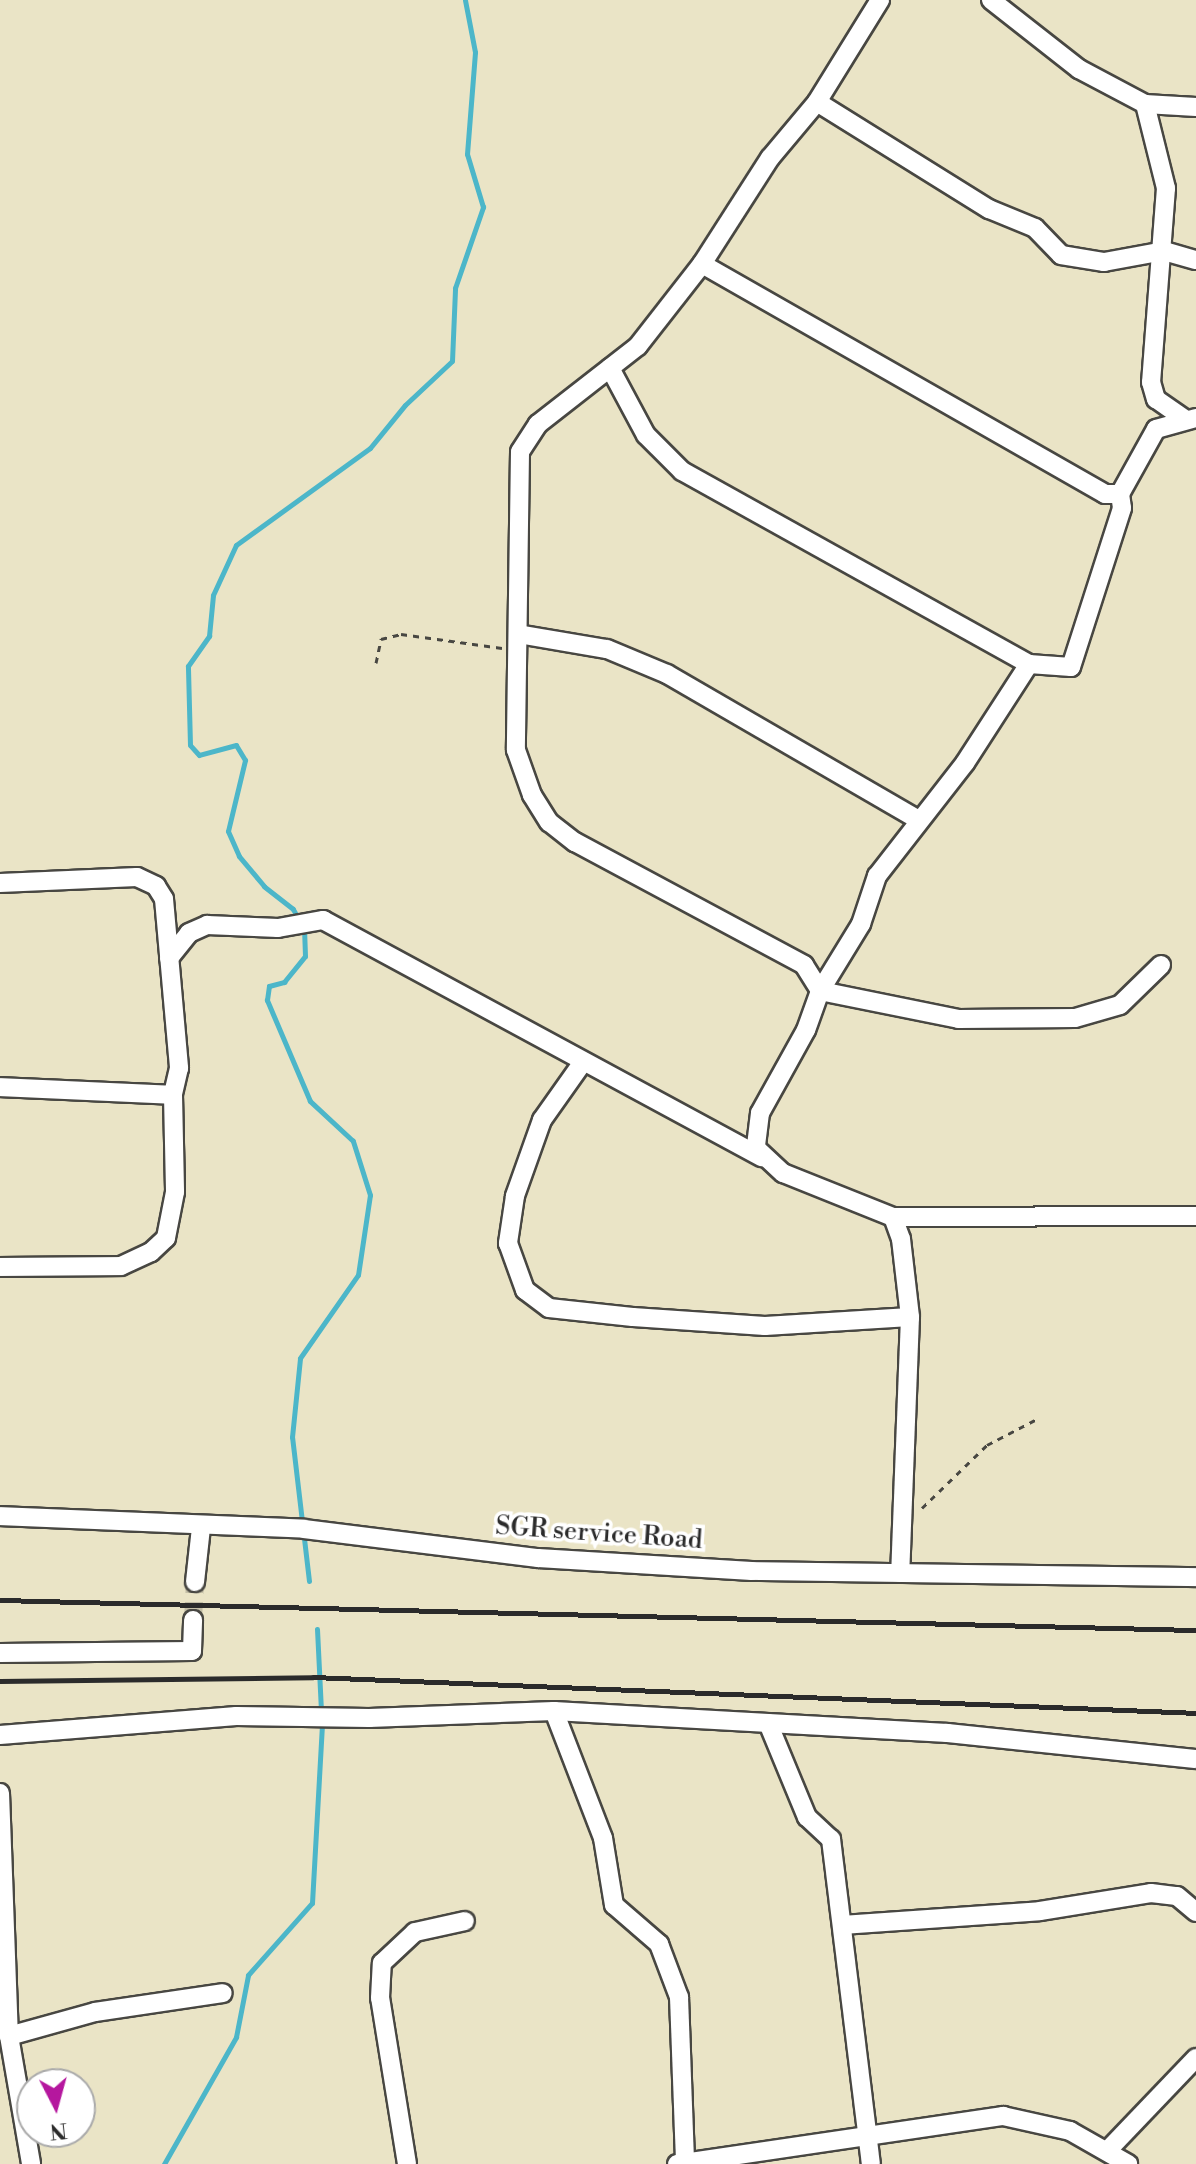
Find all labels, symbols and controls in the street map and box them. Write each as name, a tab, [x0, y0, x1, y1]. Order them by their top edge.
street label: SGR service Road	[494, 1511, 704, 1557]
north arrow	[16, 2068, 96, 2148]
text: N	[48, 2116, 68, 2145]

